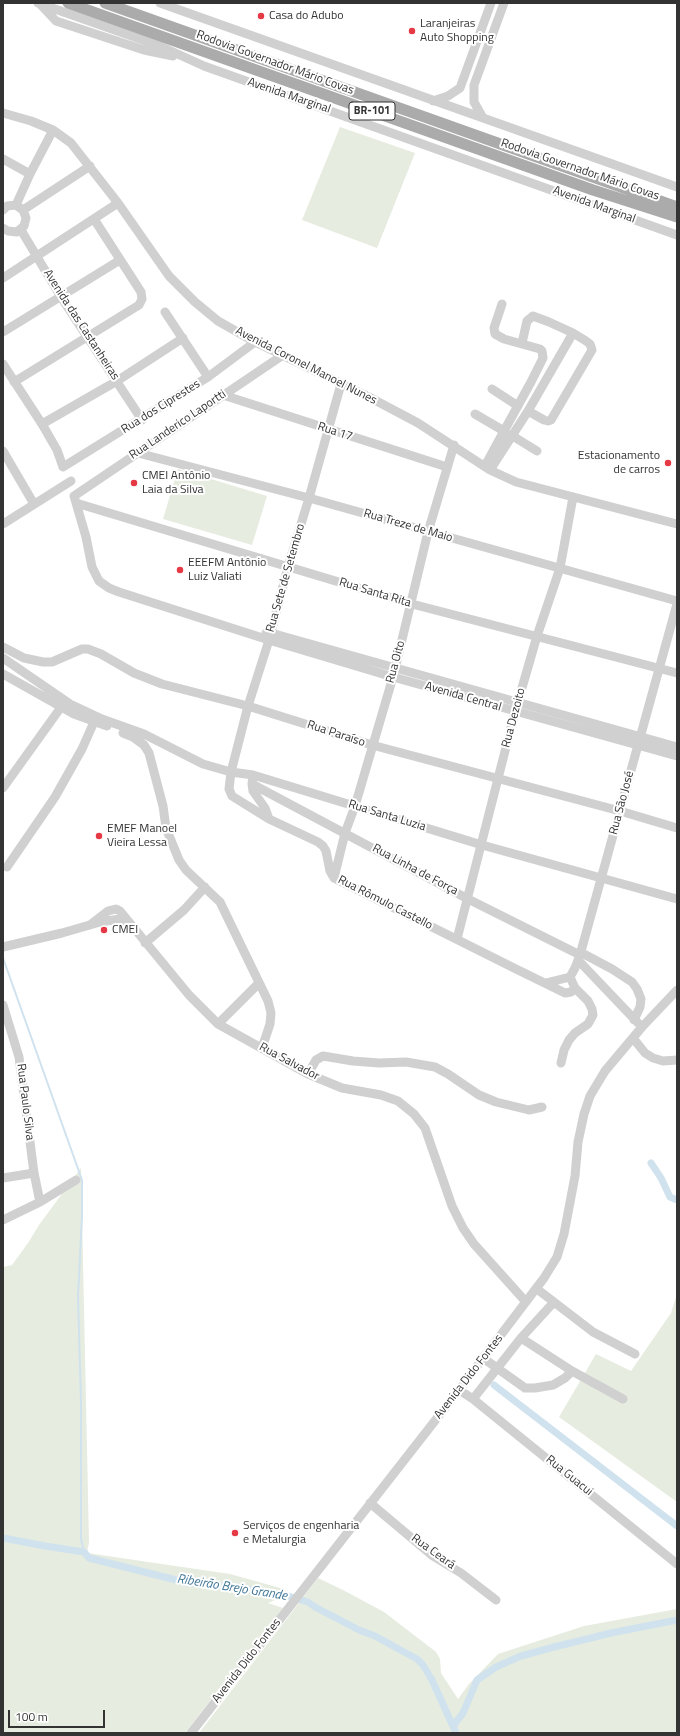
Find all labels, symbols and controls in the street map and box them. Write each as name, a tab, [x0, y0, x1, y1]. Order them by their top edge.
place label: Casa do Adubo	[269, 9, 344, 23]
marker: Casa do Adubo	[256, 11, 266, 21]
place label: Laranjeiras Auto Shopping	[420, 17, 494, 45]
marker: Laranjeiras Auto Shopping	[407, 26, 417, 36]
street label: Rodovia Governador Mário Covas	[194, 28, 356, 98]
street label: Avenida Marginal	[246, 75, 332, 117]
road number: BR-101	[349, 102, 395, 120]
street label: Rodovia Governador Mário Covas	[499, 136, 661, 204]
street label: Avenida Marginal	[551, 183, 637, 227]
street label: Avenida das Castanheiras	[40, 267, 122, 383]
street label: Avenida Coronel Manoel Nunes	[233, 324, 379, 408]
street label: Rua dos Ciprestes	[119, 377, 203, 437]
street label: Rua Landerico Laportti	[127, 387, 229, 463]
street label: Rua 17	[316, 420, 354, 444]
place label: Estacionamento de carros	[578, 449, 660, 477]
marker: Estacionamento de carros	[663, 458, 673, 468]
place label: CMEI Antônio Laia da Silva	[142, 469, 210, 497]
marker: CMEI Antônio Laia da Silva	[129, 478, 139, 488]
street label: Rua Treze de Maio	[362, 506, 454, 546]
street label: Rua Sete de Setembro	[264, 522, 308, 634]
place label: EEEFM Antônio Luiz Valiati	[188, 556, 266, 584]
marker: EEEFM Antônio Luiz Valiati	[175, 565, 185, 575]
street label: Rua Santa Rita	[337, 575, 413, 611]
street label: Rua Oito	[383, 639, 409, 685]
street label: Avenida Central	[423, 679, 503, 715]
street label: Rua Dezoito	[499, 687, 529, 749]
street label: Rua Paraíso	[305, 718, 367, 750]
street label: Rua São José	[607, 770, 637, 836]
street label: Rua Santa Luzia	[346, 797, 428, 835]
place label: EMEF Manoel Vieira Lessa	[107, 822, 177, 850]
marker: EMEF Manoel Vieira Lessa	[94, 831, 104, 841]
street label: Rua Linha de Força	[370, 841, 460, 899]
street label: Rua Rômulo Castello	[335, 873, 435, 933]
place label: CMEI	[112, 923, 138, 937]
marker: CMEI	[99, 925, 109, 935]
street label: Rua Salvador	[256, 1040, 322, 1084]
street label: Rua Paulo Silva	[13, 1063, 37, 1141]
street label: Avenida Dido Fontes	[432, 1332, 506, 1422]
street label: Rua Guacui	[543, 1453, 595, 1499]
place label: Serviços de engenharia e Metalurgia	[243, 1519, 359, 1547]
marker: Serviços de engenharia e Metalurgia	[230, 1528, 240, 1538]
street label: Rua Ceará	[408, 1531, 458, 1573]
water label: Ribeirão Brejo Grande	[176, 1572, 288, 1604]
street label: Avenida Dido Fontes	[210, 1616, 284, 1706]
scale bar	[10, 1702, 107, 1728]
text: 100 m	[15, 1707, 48, 1726]

